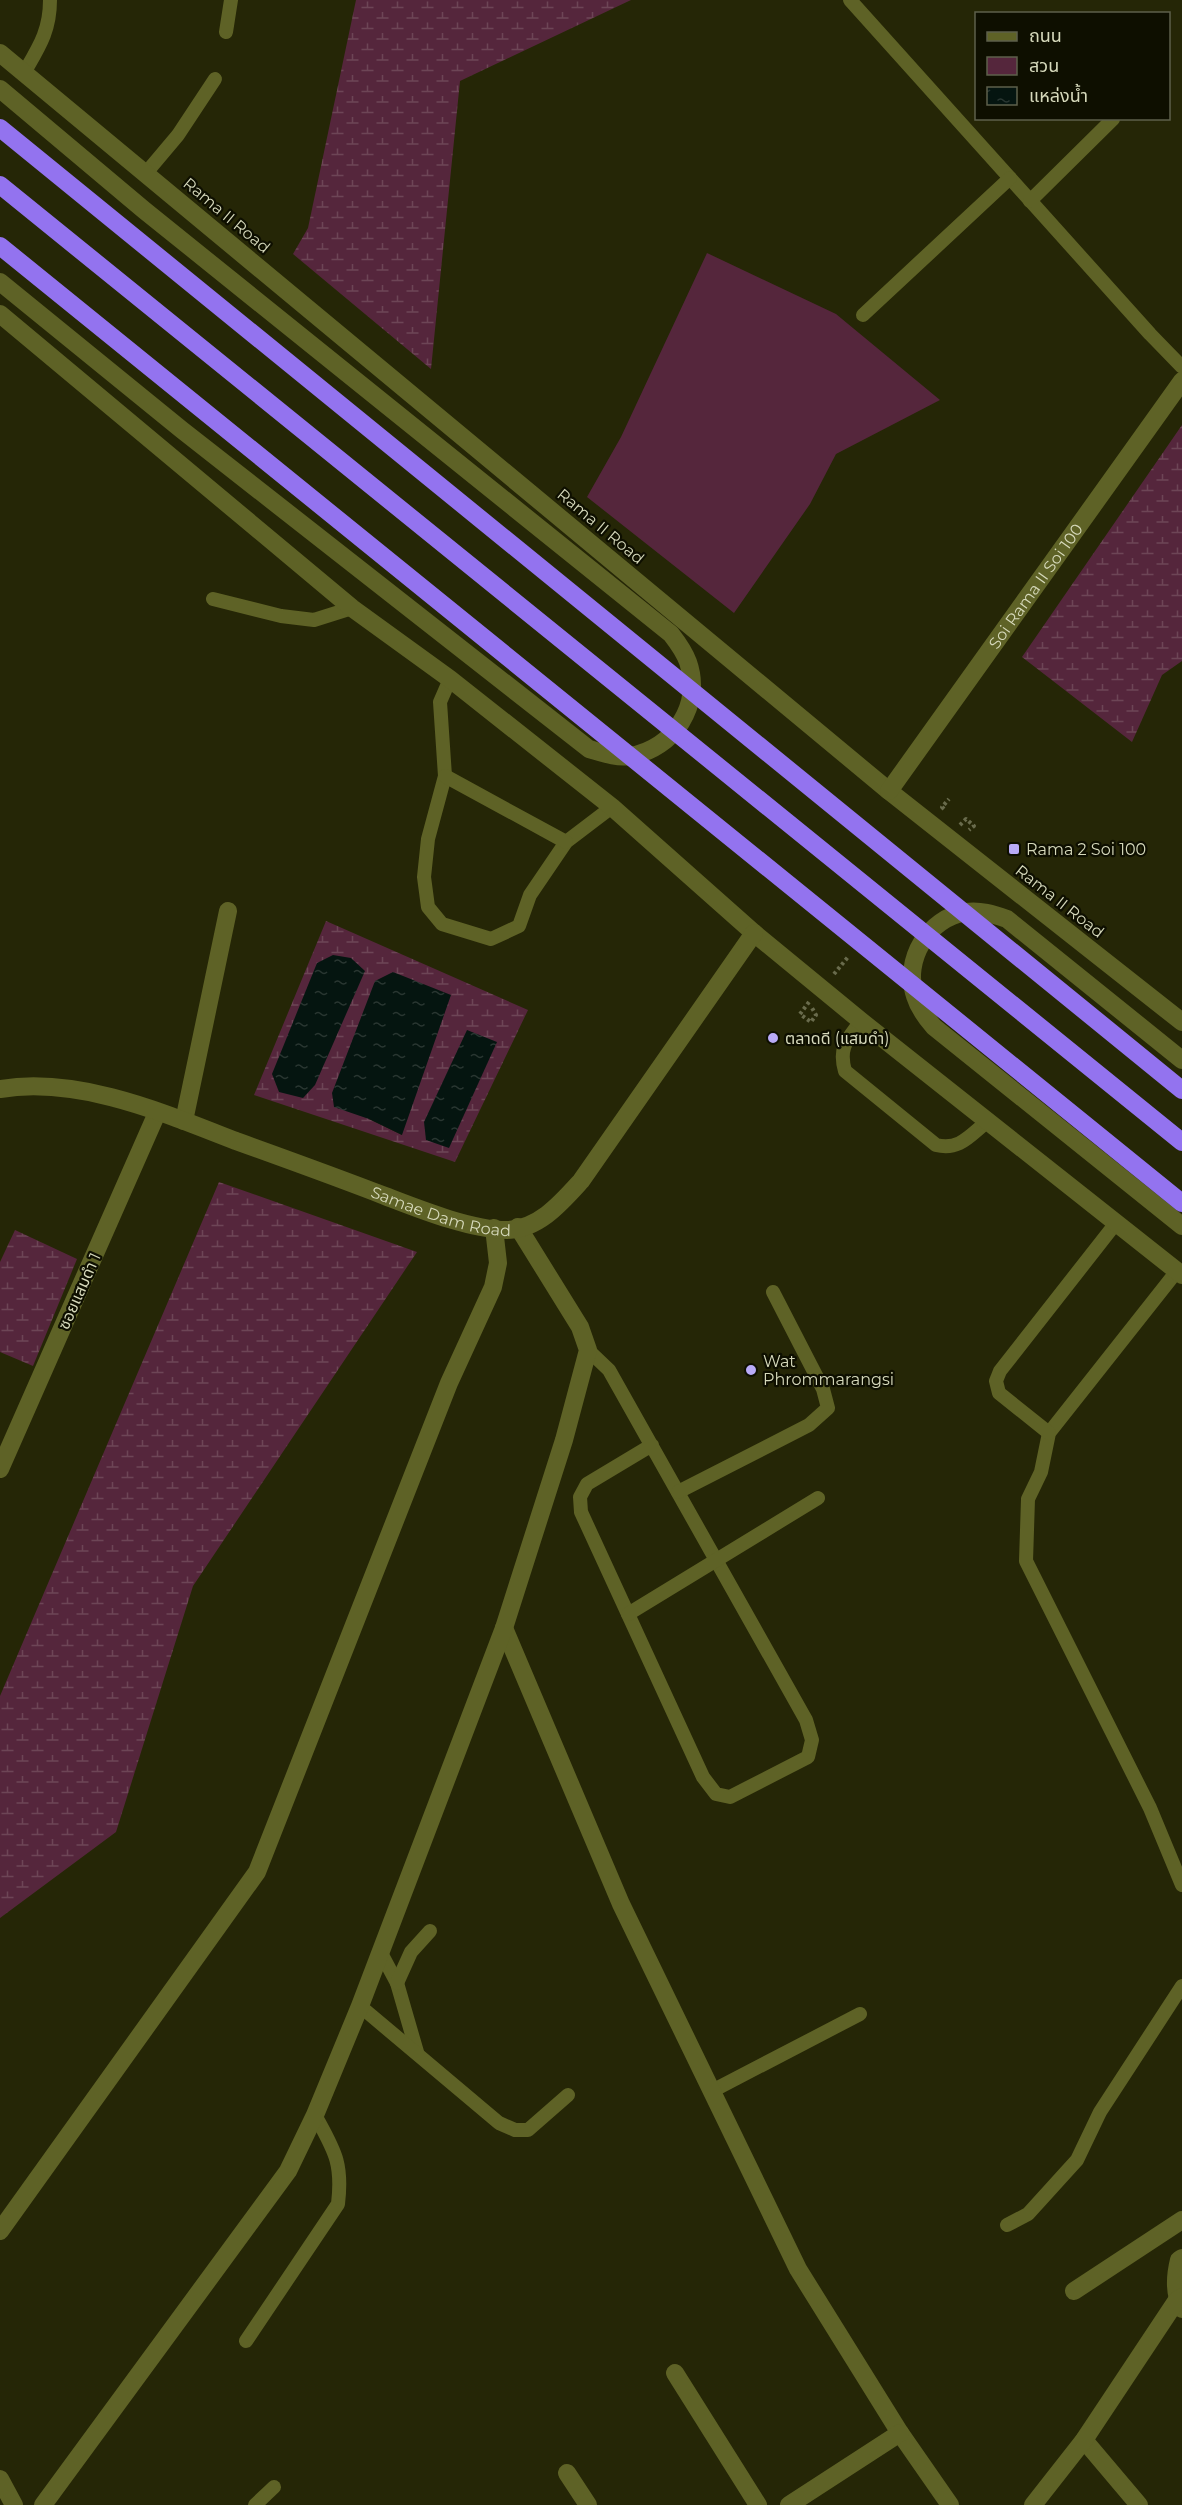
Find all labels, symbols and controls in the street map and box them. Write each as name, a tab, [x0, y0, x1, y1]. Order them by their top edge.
legend	[975, 12, 1170, 120]
text: ถนน	[1029, 25, 1062, 47]
text: สวน	[1029, 55, 1059, 77]
text: แหล่งน้ำ	[1029, 83, 1088, 107]
street label: Rama II Road	[179, 174, 274, 257]
street label: Rama II Road	[553, 485, 648, 568]
street label: Soi Rama II Soi 100	[985, 520, 1087, 653]
place label: Rama 2 Soi 100	[1026, 840, 1146, 859]
marker: Rama 2 Soi 100	[1007, 842, 1021, 856]
street label: Rama II Road	[1012, 861, 1108, 942]
place label: ตลาดดี (แสมดำ)	[785, 1029, 890, 1048]
marker: ตลาดดี (แสมดำ)	[766, 1031, 780, 1045]
street label: Samae Dam Road	[368, 1183, 511, 1240]
street label: ซอยแสมดำ 1	[54, 1250, 105, 1332]
place label: Wat Phrommarangsi	[763, 1352, 894, 1389]
marker: Wat Phrommarangsi	[744, 1363, 758, 1377]

